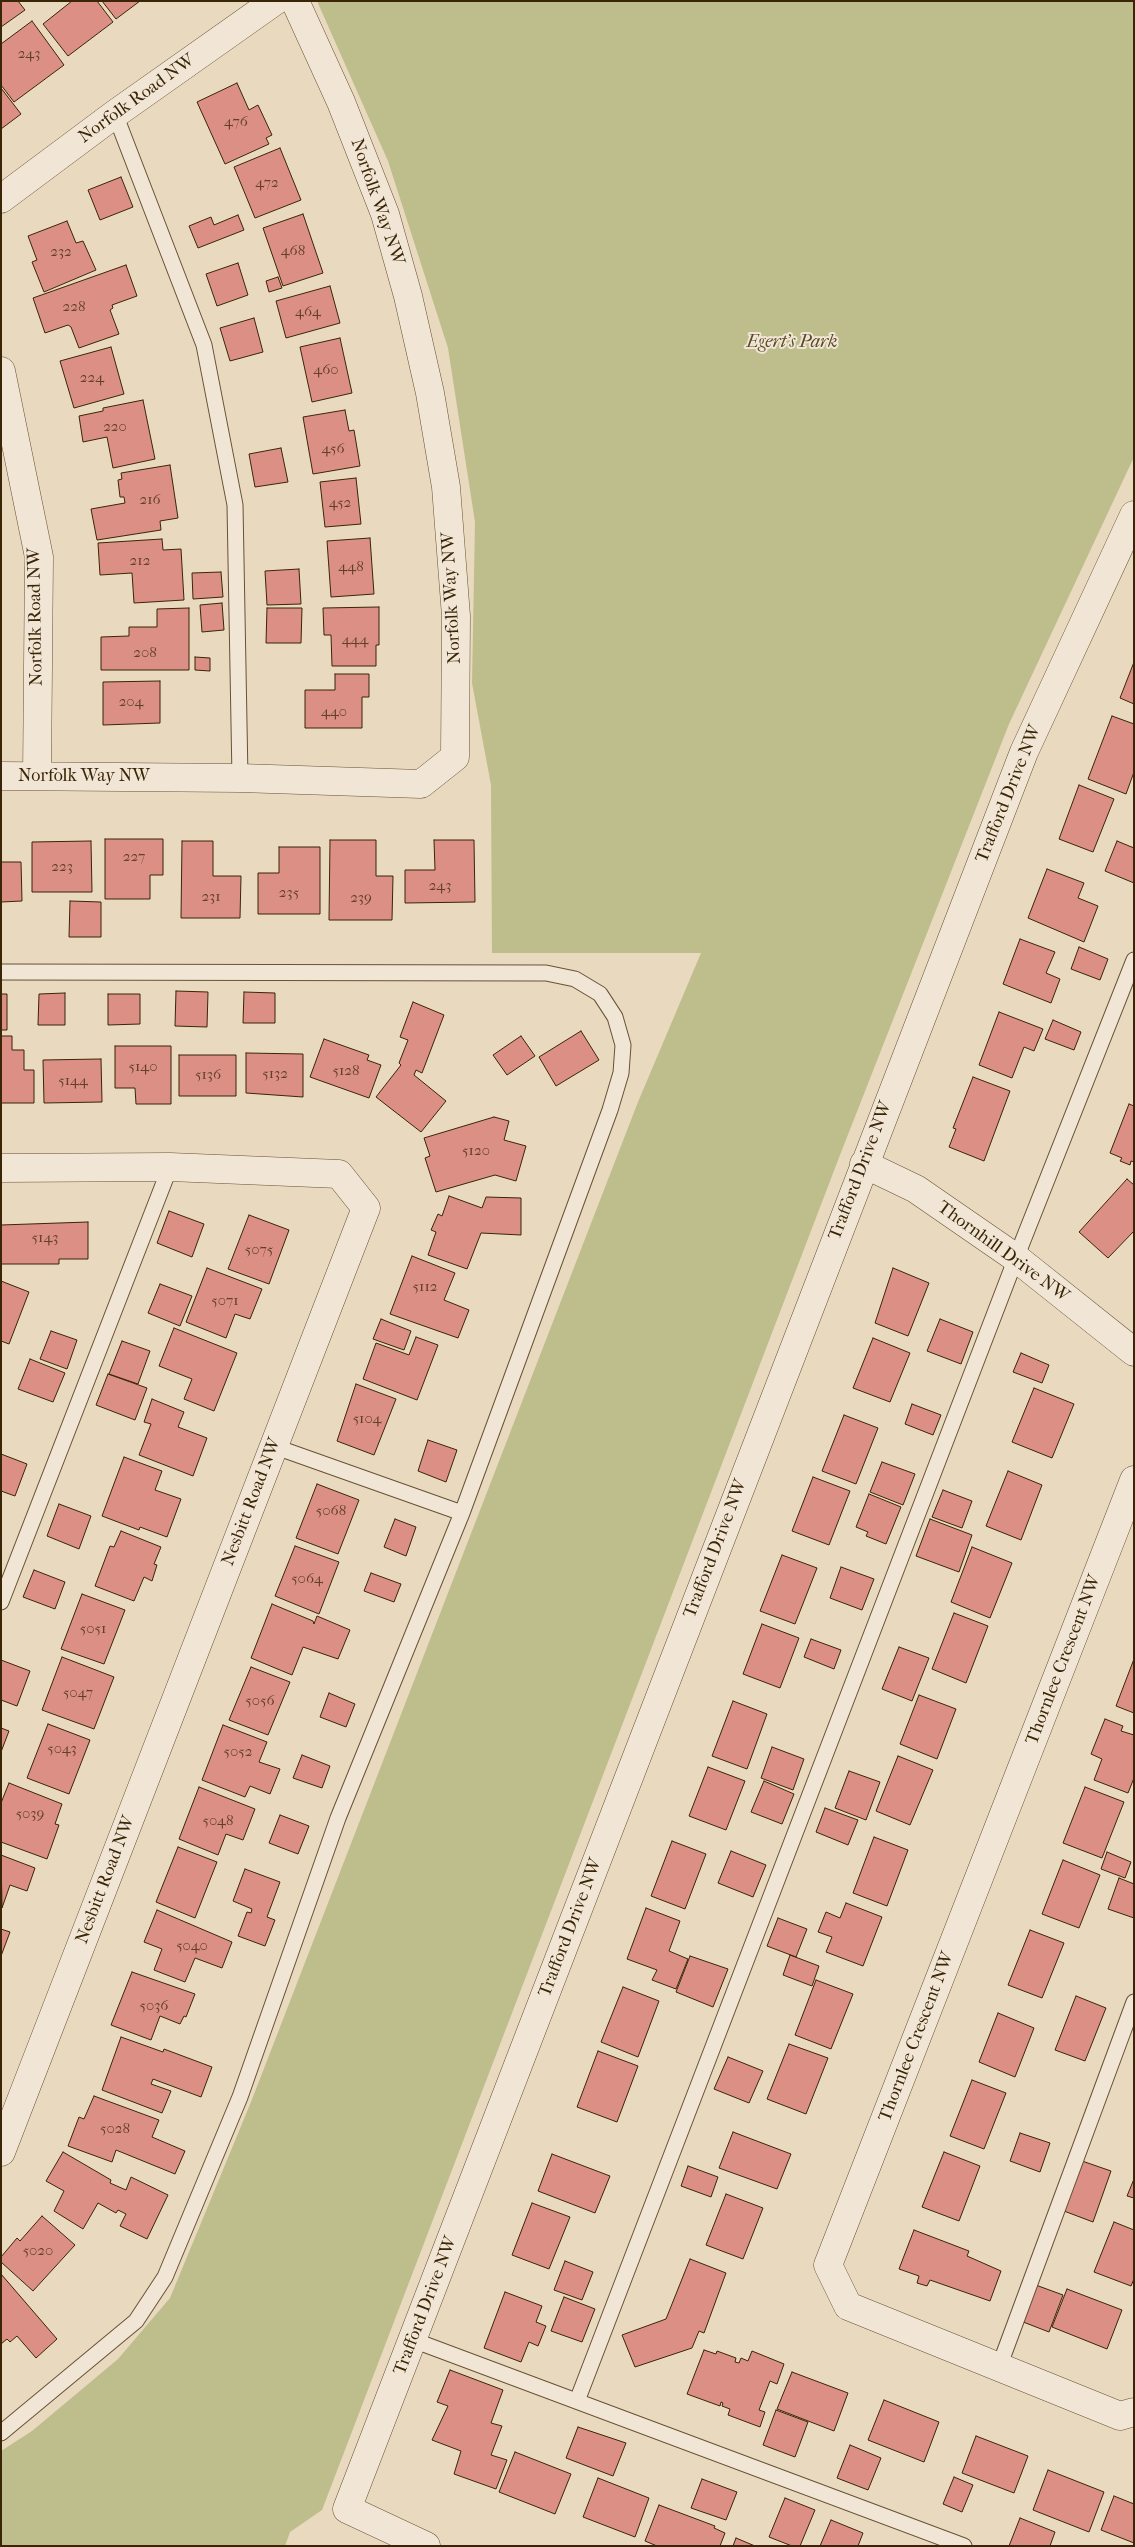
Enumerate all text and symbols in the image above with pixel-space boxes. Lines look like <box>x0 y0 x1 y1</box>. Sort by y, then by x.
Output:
house number: 243 <box>18 45 40 63</box>
street label: Norfolk Road NW <box>75 50 199 148</box>
house number: 476 <box>224 113 248 131</box>
street label: Norfolk Way NW <box>345 136 409 268</box>
house number: 472 <box>255 174 279 192</box>
house number: 468 <box>281 242 305 260</box>
house number: 232 <box>50 243 72 261</box>
house number: 228 <box>63 298 85 316</box>
house number: 464 <box>295 303 321 321</box>
park label: Egert's Park <box>746 332 838 354</box>
house number: 460 <box>313 361 339 379</box>
house number: 224 <box>80 369 104 387</box>
house number: 220 <box>103 418 127 436</box>
house number: 456 <box>321 440 345 458</box>
house number: 216 <box>139 491 161 509</box>
house number: 452 <box>329 494 351 512</box>
street label: Norfolk Way NW <box>438 532 466 664</box>
street label: Norfolk Road NW <box>24 548 48 686</box>
house number: 212 <box>130 552 150 570</box>
house number: 448 <box>338 558 364 576</box>
house number: 444 <box>342 631 368 649</box>
house number: 208 <box>133 644 157 662</box>
house number: 204 <box>119 693 143 711</box>
house number: 440 <box>321 703 347 721</box>
street label: Trafford Drive NW <box>972 722 1046 866</box>
street label: Norfolk Way NW <box>18 766 150 788</box>
house number: 227 <box>123 848 145 866</box>
house number: 223 <box>51 858 73 876</box>
house number: 243 <box>429 877 451 895</box>
house number: 235 <box>279 884 299 902</box>
house number: 231 <box>201 888 221 906</box>
house number: 239 <box>350 889 372 907</box>
house number: 5140 <box>129 1058 157 1076</box>
house number: 5128 <box>332 1062 360 1080</box>
house number: 5132 <box>262 1065 288 1083</box>
house number: 5136 <box>195 1066 221 1084</box>
house number: 5144 <box>58 1072 88 1090</box>
street label: Trafford Drive NW <box>825 1099 897 1243</box>
house number: 5120 <box>462 1142 490 1160</box>
street label: Thornhill Drive NW <box>933 1197 1073 1307</box>
house number: 5143 <box>32 1229 58 1247</box>
house number: 5075 <box>245 1241 273 1259</box>
house number: 5112 <box>413 1278 437 1296</box>
house number: 5071 <box>211 1292 239 1310</box>
house number: 5104 <box>353 1410 381 1428</box>
street label: Nesbitt Road NW <box>218 1435 286 1569</box>
street label: Trafford Drive NW <box>680 1477 752 1621</box>
house number: 5068 <box>316 1502 346 1520</box>
house number: 5064 <box>291 1570 323 1588</box>
street label: Thornlee Crescent NW <box>1022 1572 1106 1748</box>
house number: 5051 <box>80 1620 106 1638</box>
house number: 5047 <box>63 1684 93 1702</box>
house number: 5056 <box>245 1692 275 1710</box>
house number: 5043 <box>47 1740 77 1758</box>
house number: 5052 <box>224 1743 252 1761</box>
house number: 5039 <box>16 1805 44 1823</box>
house number: 5048 <box>203 1812 233 1830</box>
street label: Nesbitt Road NW <box>72 1813 140 1947</box>
street label: Trafford Drive NW <box>535 1856 607 2000</box>
house number: 5040 <box>176 1937 208 1955</box>
street label: Thornlee Crescent NW <box>875 1949 959 2125</box>
house number: 5036 <box>140 1997 168 2015</box>
house number: 5028 <box>100 2120 130 2138</box>
street label: Trafford Drive NW <box>390 2234 462 2378</box>
house number: 5020 <box>23 2242 53 2260</box>

